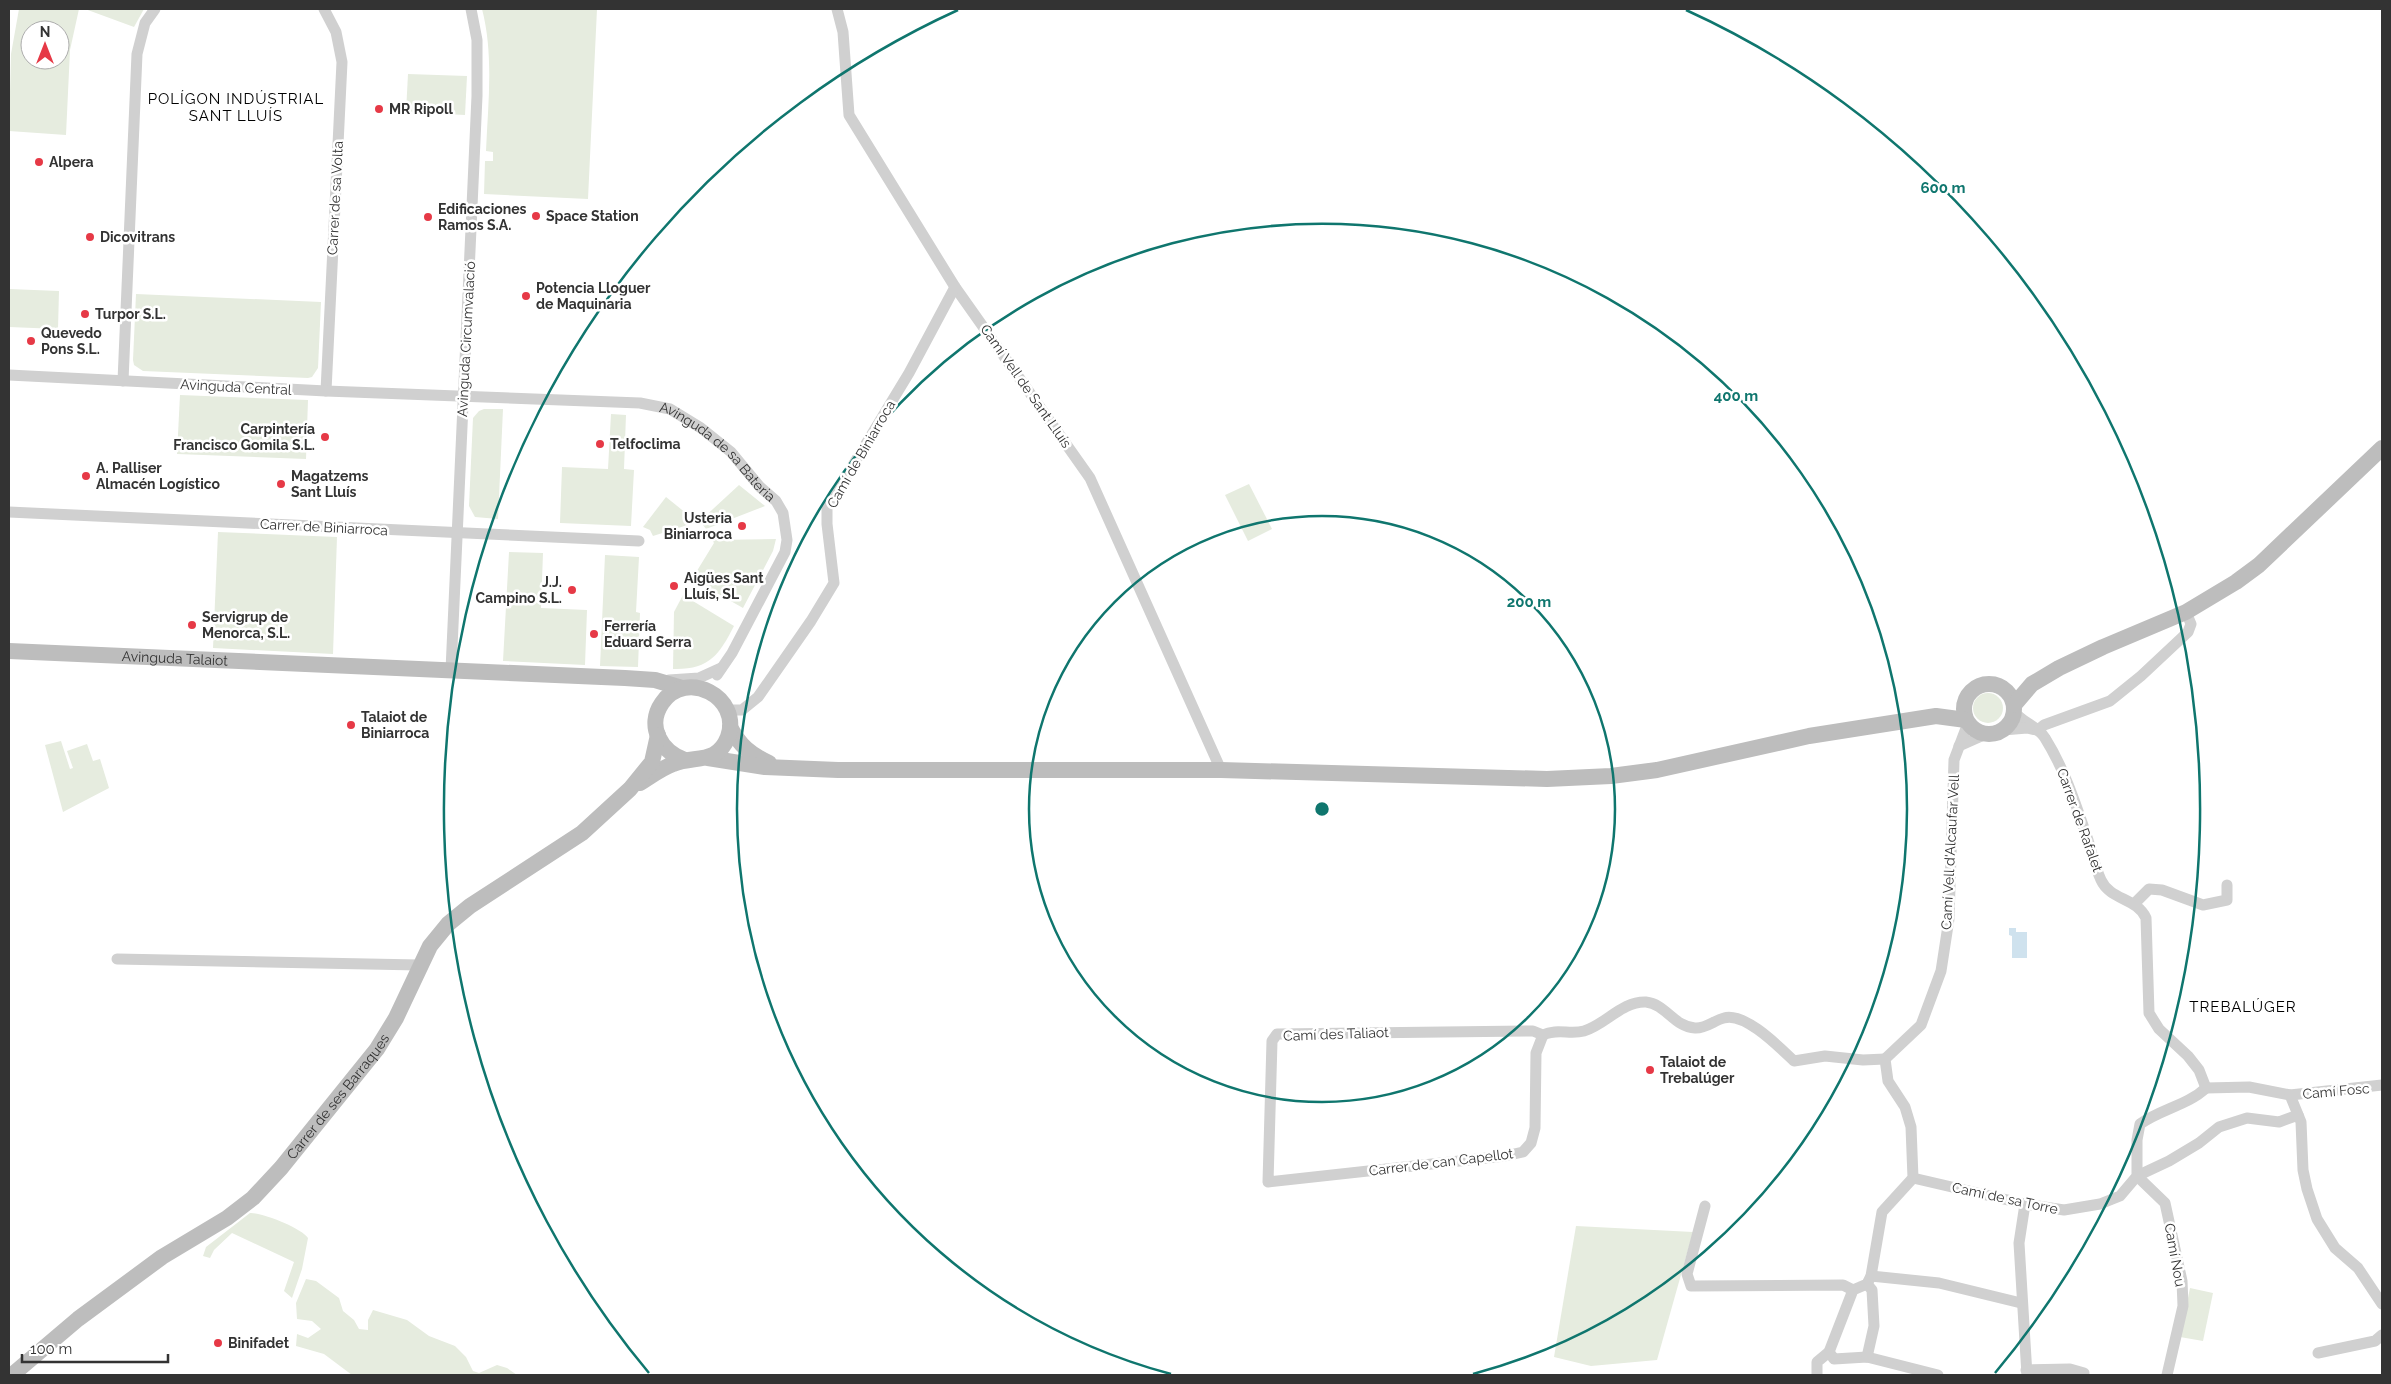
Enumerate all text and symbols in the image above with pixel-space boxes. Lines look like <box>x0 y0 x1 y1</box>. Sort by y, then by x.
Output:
north arrow <box>20 20 70 70</box>
text: N <box>40 24 50 40</box>
district label: POLÍGON INDÚSTRIAL SANT LLUÍS <box>148 90 324 125</box>
place label: MR Ripoll <box>389 101 453 117</box>
marker: MR Ripoll <box>373 103 385 115</box>
street label: Carrer de sa Volta <box>324 141 346 255</box>
place label: Alpera <box>49 154 94 170</box>
marker: Alpera <box>33 156 45 168</box>
text: 600 m <box>1920 179 1966 197</box>
place label: Edificaciones Ramos S.A. <box>438 201 527 233</box>
place label: Space Station <box>546 208 639 224</box>
marker: Space Station <box>530 210 542 222</box>
marker: Edificaciones Ramos S.A. <box>422 211 434 223</box>
place label: Dicovitrans <box>100 229 175 245</box>
marker: Dicovitrans <box>84 231 96 243</box>
street label: Avinguda Circumvalació <box>454 261 478 417</box>
place label: Potencia Lloguer de Maquinaria <box>536 280 651 312</box>
marker: Potencia Lloguer de Maquinaria <box>520 290 532 302</box>
place label: Turpor S.L. <box>95 306 166 322</box>
marker: Turpor S.L. <box>79 308 91 320</box>
street label: Camí Vell de Sant Lluís <box>977 321 1075 451</box>
place label: Quevedo Pons S.L. <box>41 325 102 357</box>
marker: Quevedo Pons S.L. <box>25 335 37 347</box>
street label: Avinguda Central <box>180 376 292 398</box>
text: 400 m <box>1714 387 1758 405</box>
street label: Camí de Biniarroca <box>824 397 898 511</box>
street label: Avinguda de sa Bateria <box>658 399 779 505</box>
place label: Carpintería Francisco Gomila S.L. <box>173 421 315 453</box>
marker: Carpintería Francisco Gomila S.L. <box>319 431 331 443</box>
place label: Telfoclima <box>610 436 681 452</box>
marker: Telfoclima <box>594 438 606 450</box>
place label: A. Palliser Almacén Logístico <box>96 460 221 492</box>
place label: Magatzems Sant Lluís <box>291 468 368 500</box>
marker: A. Palliser Almacén Logístico <box>80 470 92 482</box>
marker: Magatzems Sant Lluís <box>275 478 287 490</box>
place label: Usteria Biniarroca <box>664 510 732 542</box>
street label: Carrer de Biniarroca <box>260 516 388 538</box>
marker: Usteria Biniarroca <box>736 520 748 532</box>
place label: Aigües Sant Lluís, SL <box>684 570 764 602</box>
place label: J.J. Campino S.L. <box>476 574 562 606</box>
marker: Aigües Sant Lluís, SL <box>668 580 680 592</box>
marker: J.J. Campino S.L. <box>566 584 578 596</box>
text: 200 m <box>1507 593 1551 611</box>
place label: Servigrup de Menorca, S.L. <box>202 609 290 641</box>
place label: Ferrería Eduard Serra <box>604 618 692 650</box>
marker: Servigrup de Menorca, S.L. <box>186 619 198 631</box>
marker: Ferrería Eduard Serra <box>588 628 600 640</box>
street label: Avinguda Talaiot <box>121 648 229 669</box>
place label: Talaiot de Biniarroca <box>361 709 429 741</box>
marker: Talaiot de Biniarroca <box>345 719 357 731</box>
street label: Carrer de Rafalet <box>2054 766 2106 874</box>
street label: Camí Vell d'Alcaufar Vell <box>1938 774 1962 930</box>
centre of rings <box>1313 800 1331 818</box>
district label: TREBALÚGER <box>2189 998 2297 1016</box>
street label: Camí des Taliaot <box>1283 1024 1389 1044</box>
street label: Carrer de ses Barraques <box>283 1031 392 1162</box>
place label: Talaiot de Trebalúger <box>1660 1054 1735 1086</box>
marker: Talaiot de Trebalúger <box>1644 1064 1656 1076</box>
street label: Camí Fosc <box>2302 1080 2371 1102</box>
street label: Carrer de can Capellot <box>1368 1145 1514 1179</box>
street label: Camí de sa Torre <box>1951 1179 2059 1217</box>
street label: Camí Nou <box>2162 1222 2188 1288</box>
scale bar <box>22 1332 169 1364</box>
place label: Binifadet <box>228 1335 290 1351</box>
marker: Binifadet <box>212 1337 224 1349</box>
text: 100 m <box>30 1340 72 1358</box>

